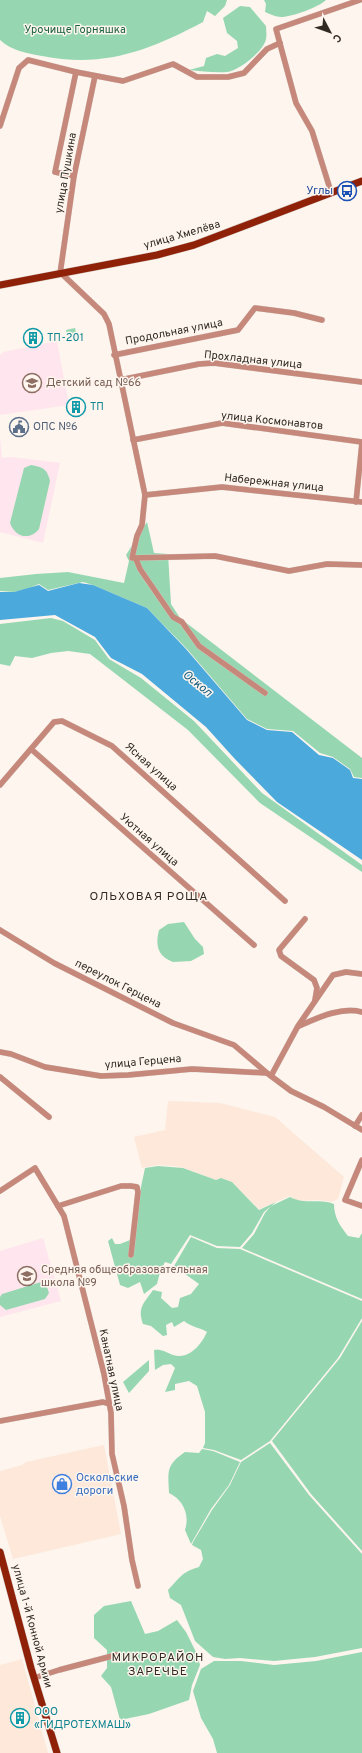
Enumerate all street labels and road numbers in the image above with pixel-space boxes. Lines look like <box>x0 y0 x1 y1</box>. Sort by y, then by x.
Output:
street label: улица Пушкина <box>52 131 80 215</box>
street label: улица Хмелёва <box>142 217 222 253</box>
street label: Продольная улица <box>124 316 224 348</box>
street label: Прохладная улица <box>203 348 303 372</box>
street label: улица Космонавтов <box>220 409 324 433</box>
street label: Набережная улица <box>224 471 325 495</box>
street label: Ясная улица <box>122 740 180 794</box>
street label: Уютная улица <box>117 810 182 870</box>
street label: переулок Герцена <box>73 956 164 1012</box>
street label: улица Герцена <box>104 1052 182 1072</box>
street label: Канатная улица <box>95 1328 127 1412</box>
street label: улица 1-й Конной Армии <box>9 1563 55 1689</box>

